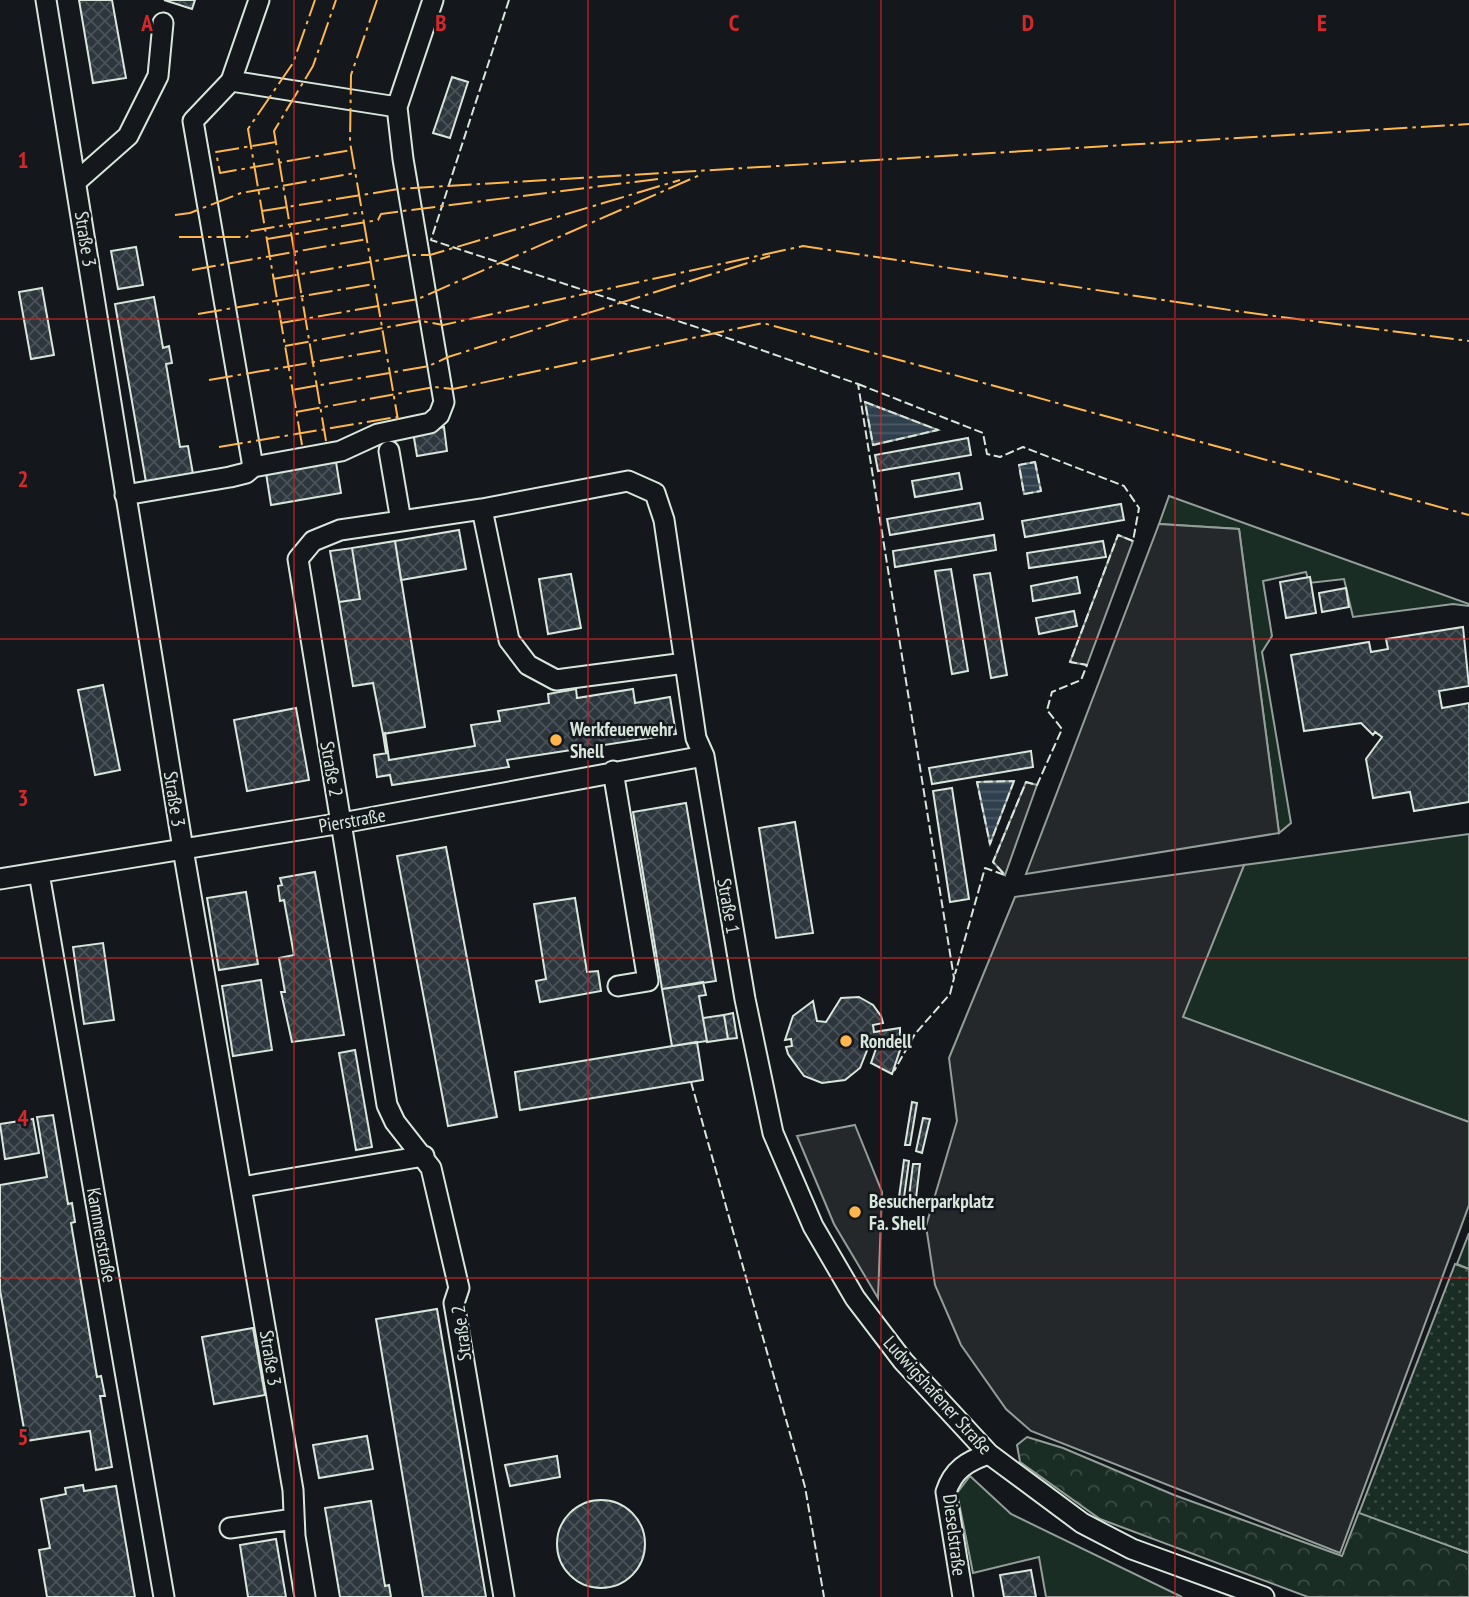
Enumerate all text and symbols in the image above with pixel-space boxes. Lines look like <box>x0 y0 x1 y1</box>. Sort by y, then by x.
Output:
text: A <box>140 8 153 37</box>
text: B <box>435 8 447 37</box>
text: C <box>729 8 740 37</box>
text: D <box>1022 8 1034 37</box>
text: E <box>1317 8 1327 37</box>
text: 1 <box>18 145 29 174</box>
street label: Straße 3 <box>70 210 102 268</box>
text: 2 <box>18 464 29 493</box>
place label: Werkfeuerwehr Shell <box>569 717 674 763</box>
marker: Werkfeuerwehr Shell <box>548 732 564 748</box>
street label: Straße 2 <box>315 739 349 799</box>
street label: Straße 3 <box>159 770 191 828</box>
text: 3 <box>18 783 29 812</box>
street label: Pierstraße <box>317 802 387 838</box>
street label: Straße 1 <box>712 876 746 936</box>
place label: Rondell <box>860 1029 912 1053</box>
marker: Rondell <box>838 1033 854 1049</box>
text: 4 <box>18 1103 29 1132</box>
street label: Kammerstraße <box>82 1186 122 1284</box>
place label: Besucherparkplatz Fa. Shell <box>869 1189 994 1235</box>
marker: Besucherparkplatz Fa. Shell <box>847 1204 863 1220</box>
street label: Straße 2 <box>446 1304 476 1362</box>
street label: Straße 3 <box>255 1329 287 1387</box>
street label: Ludwigshafener Straße <box>878 1331 998 1459</box>
text: 5 <box>18 1422 29 1451</box>
street label: Dieselstraße <box>938 1493 972 1577</box>

